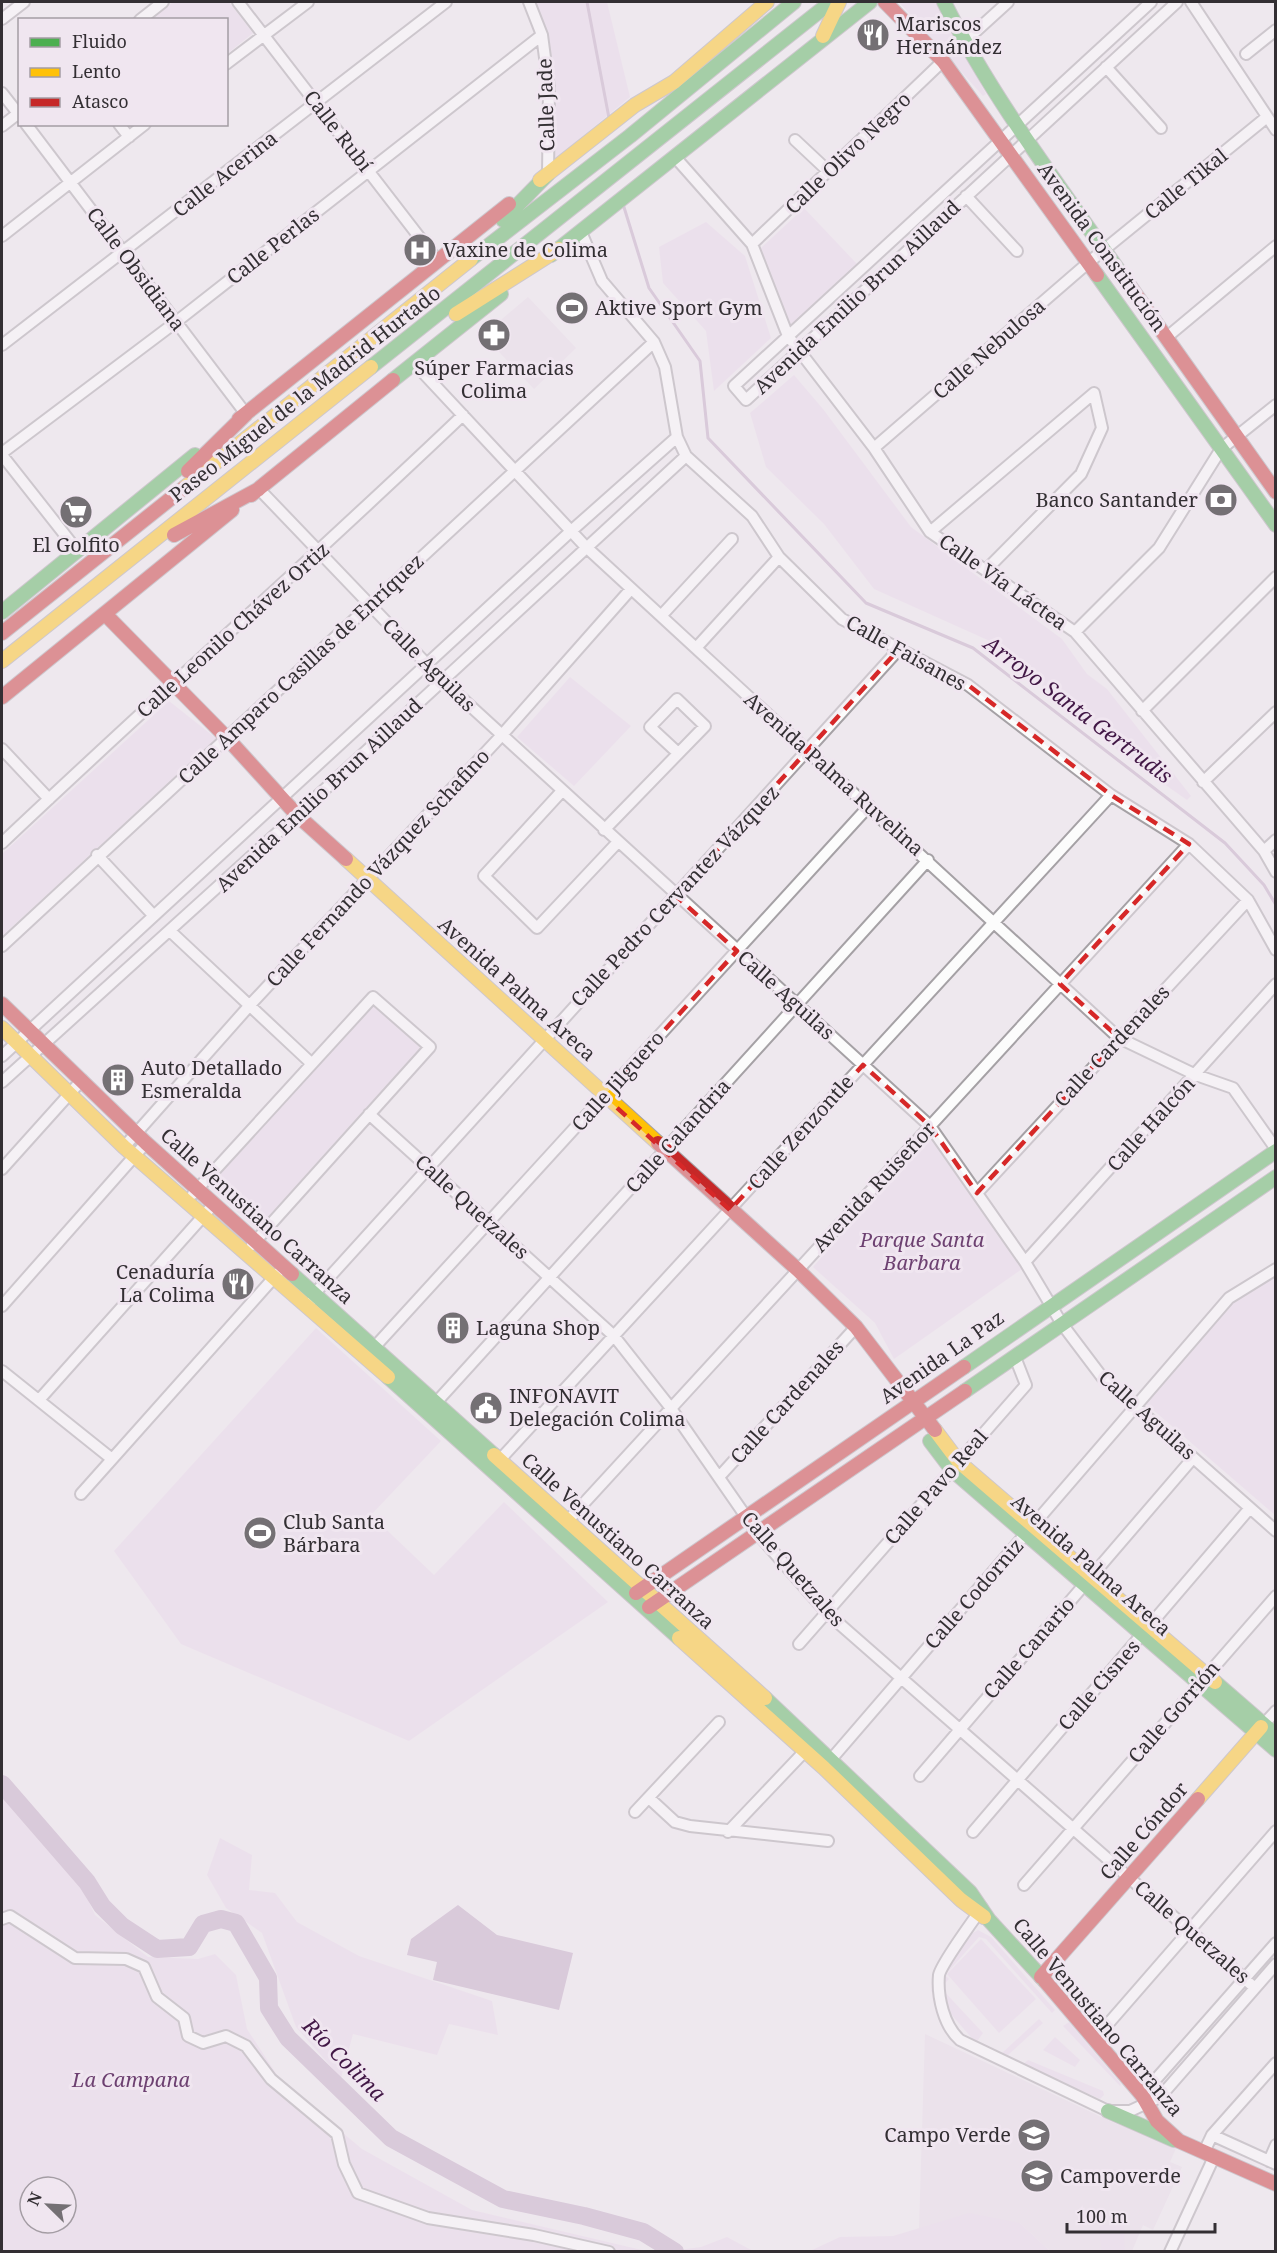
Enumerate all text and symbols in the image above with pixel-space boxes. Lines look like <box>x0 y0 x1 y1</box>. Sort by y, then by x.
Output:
place label: Mariscos Hernández <box>896 10 1002 60</box>
restaurant icon: Mariscos Hernández <box>855 17 891 53</box>
legend <box>18 18 228 126</box>
text: Fluido <box>72 29 127 53</box>
street label: Calle Jade <box>530 58 561 152</box>
text: Lento <box>72 59 121 83</box>
street label: Calle Rubí <box>298 84 379 177</box>
street label: Calle Olivo Negro <box>779 86 916 220</box>
text: Atasco <box>72 89 129 113</box>
street label: Calle Acerina <box>167 124 283 223</box>
street label: Calle Tikal <box>1138 142 1233 225</box>
street label: Avenida Constitución <box>1032 157 1173 337</box>
street label: Avenida Emilio Brun Aillaud <box>748 194 966 400</box>
street label: Calle Obsidiana <box>81 201 192 336</box>
street label: Calle Perlas <box>221 201 325 290</box>
hospital icon: Vaxine de Colima <box>402 232 438 268</box>
place label: Vaxine de Colima <box>443 236 608 263</box>
street label: Paseo Miguel de la Madrid Hurtado <box>164 279 446 508</box>
sports icon: Aktive Sport Gym <box>554 290 590 326</box>
street label: Calle Nebulosa <box>927 292 1051 405</box>
place label: Aktive Sport Gym <box>595 294 763 321</box>
pharmacy icon: Súper Farmacias Colima <box>476 317 512 353</box>
place label: Súper Farmacias Colima <box>414 354 574 404</box>
bank icon: Banco Santander <box>1203 482 1239 518</box>
place label: Banco Santander <box>1036 486 1199 513</box>
supermarket icon: El Golfito <box>58 494 94 530</box>
street label: Calle Vía Láctea <box>934 527 1073 636</box>
place label: El Golfito <box>32 531 120 558</box>
street label: Calle Leonilo Chávez Ortiz <box>131 536 335 724</box>
street label: Calle Amparo Casillas de Enríquez <box>172 547 429 790</box>
street label: Calle Faisanes <box>841 608 971 697</box>
street label: Calle Aguilas <box>377 612 482 717</box>
water label: Arroyo Santa Gertrudis <box>977 628 1179 790</box>
street label: Avenida Palma Ruvelina <box>739 686 930 862</box>
street label: Avenida Emilio Brun Aillaud <box>210 692 428 898</box>
street label: Calle Fernando Vázquez Schafino <box>260 743 495 993</box>
street label: Calle Pedro Cervantez Vázquez <box>564 779 785 1012</box>
street label: Avenida Palma Areca <box>433 911 602 1067</box>
street label: Calle Aguilas <box>732 944 841 1045</box>
street label: Calle Cardenales <box>1048 979 1175 1113</box>
street label: Calle Jilguero <box>565 1025 670 1137</box>
place label: Auto Detallado Esmeralda <box>141 1054 282 1104</box>
building icon: Auto Detallado Esmeralda <box>100 1062 136 1098</box>
street label: Calle Zenzontle <box>742 1068 859 1195</box>
street label: Calle Halcón <box>1101 1070 1201 1177</box>
street label: Calle Calandria <box>619 1073 736 1199</box>
street label: Avenida Ruiseñor <box>806 1115 942 1258</box>
street label: Calle Venustiano Carranza <box>155 1121 360 1310</box>
street label: Calle Quetzales <box>410 1148 535 1265</box>
park label: Parque Santa Barbara <box>859 1226 985 1276</box>
place label: Cenaduría La Colima <box>116 1258 215 1308</box>
restaurant icon: Cenaduría La Colima <box>220 1266 256 1302</box>
street label: Avenida La Paz <box>874 1304 1009 1409</box>
building icon: Laguna Shop <box>435 1310 471 1346</box>
place label: Laguna Shop <box>476 1314 600 1341</box>
street label: Calle Cardenales <box>724 1334 849 1469</box>
street label: Calle Aguilas <box>1093 1364 1202 1465</box>
place label: INFONAVIT Delegación Colima <box>509 1382 686 1432</box>
public building icon: INFONAVIT Delegación Colima <box>468 1390 504 1426</box>
street label: Calle Pavo Real <box>878 1423 993 1550</box>
street label: Calle Venustiano Carranza <box>516 1446 721 1635</box>
street label: Avenida Palma Areca <box>1006 1488 1177 1642</box>
street label: Calle Quetzales <box>736 1505 851 1632</box>
place label: Club Santa Bárbara <box>283 1508 385 1558</box>
sports icon: Club Santa Bárbara <box>242 1515 278 1551</box>
street label: Calle Codorniz <box>918 1533 1029 1655</box>
street label: Calle Canario <box>977 1591 1080 1704</box>
street label: Calle Cisnes <box>1052 1633 1146 1736</box>
street label: Calle Gorrión <box>1122 1655 1226 1769</box>
street label: Calle Cóndor <box>1093 1775 1194 1885</box>
street label: Calle Quetzales <box>1129 1874 1256 1989</box>
street label: Calle Venustiano Carranza <box>1007 1912 1190 2122</box>
water label: Río Colima <box>296 2011 393 2108</box>
park label: La Campana <box>71 2066 190 2093</box>
school or university icon: Campo Verde <box>1016 2117 1052 2153</box>
place label: Campo Verde <box>884 2121 1011 2148</box>
school or university icon: Campoverde <box>1019 2158 1055 2194</box>
place label: Campoverde <box>1060 2162 1181 2189</box>
north arrow <box>18 2175 78 2235</box>
text: N <box>22 2188 47 2209</box>
scale bar <box>1067 2196 1216 2234</box>
text: 100 m <box>1076 2204 1128 2228</box>

